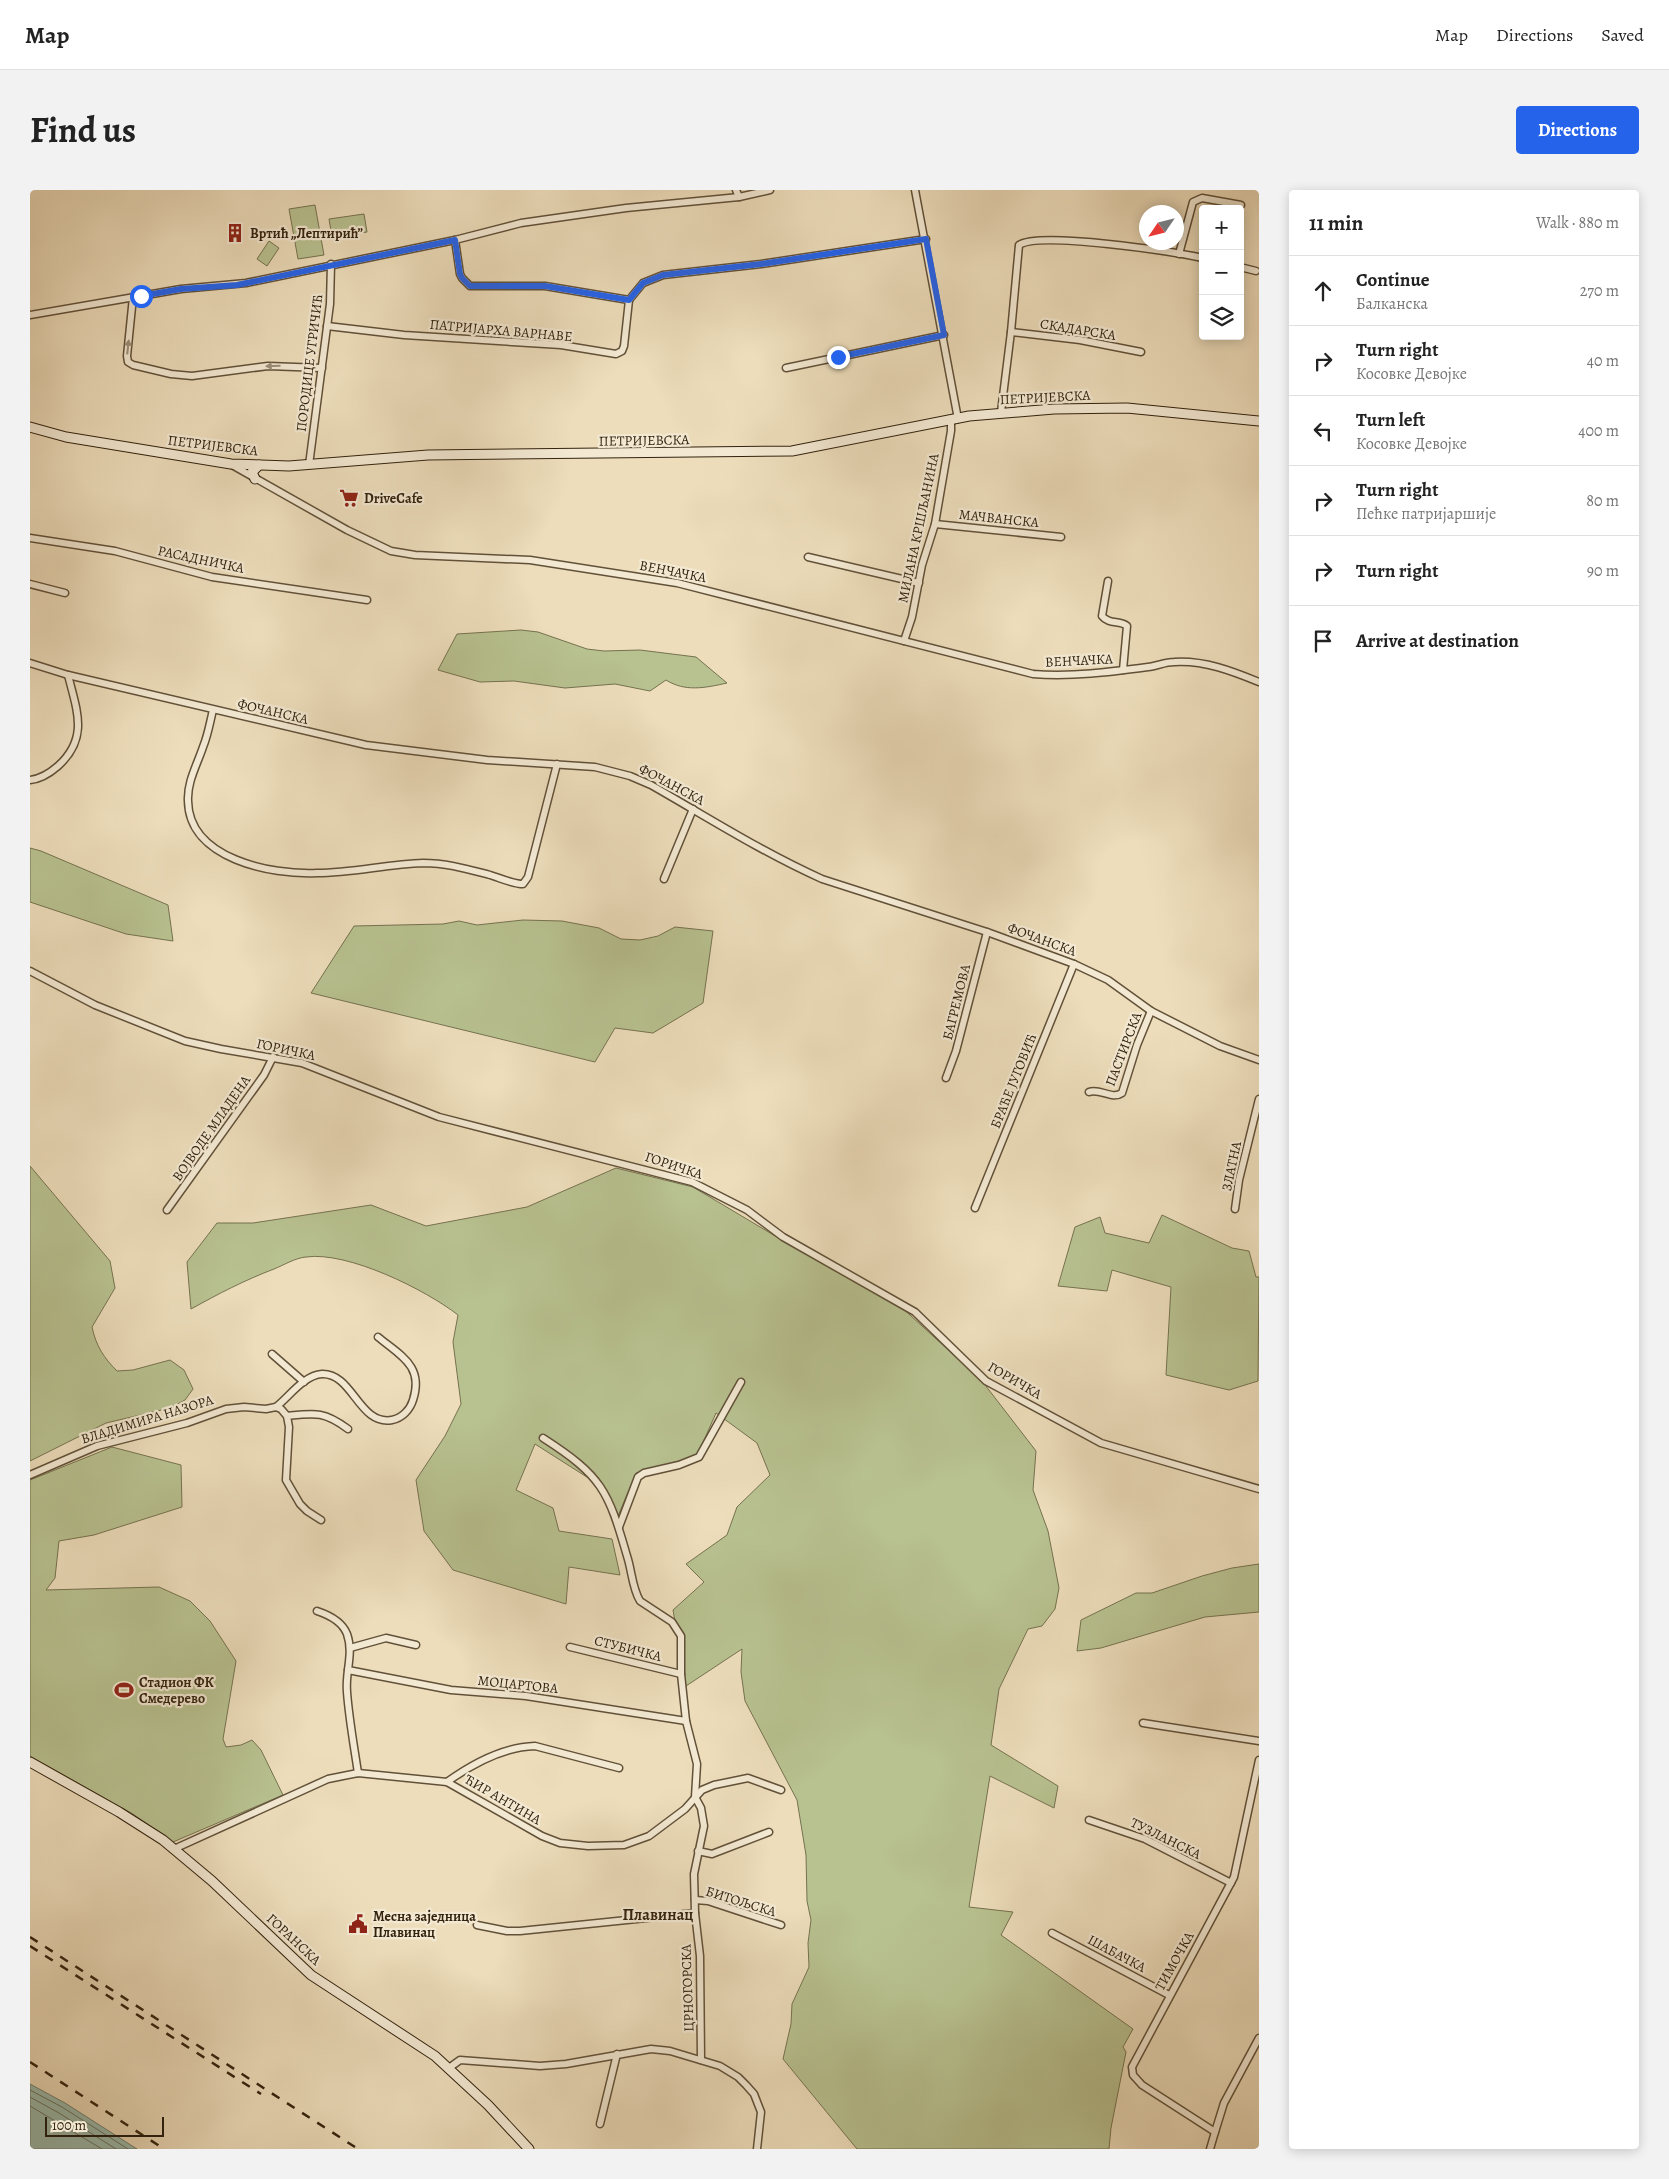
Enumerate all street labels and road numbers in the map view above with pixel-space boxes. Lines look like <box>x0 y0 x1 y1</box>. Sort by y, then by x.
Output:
street label: ПОРОДИЦЕ УГРИЧИЋ <box>292 293 327 433</box>
street label: СКАДАРСКА <box>1039 314 1118 345</box>
street label: ПАТРИЈАРХА ВАРНАВЕ <box>429 315 573 346</box>
street label: ПЕТРИЈЕВСКА <box>999 386 1092 409</box>
street label: ПЕТРИЈЕВСКА <box>598 430 690 451</box>
street label: ПЕТРИЈЕВСКА <box>167 431 260 461</box>
street label: МИЛАНА КРШЉАНИНА <box>893 451 944 605</box>
street label: МАЧВАНСКА <box>958 505 1041 532</box>
street label: РАСАДНИЧКА <box>156 541 247 578</box>
street label: ВЕНЧАЧКА <box>638 556 709 587</box>
street label: ВЕНЧАЧКА <box>1045 649 1114 672</box>
street label: ФОЧАНСКА <box>236 694 311 729</box>
street label: ФОЧАНСКА <box>635 759 709 810</box>
street label: ФОЧАНСКА <box>1005 918 1080 961</box>
street label: БАГРЕМОВА <box>938 962 975 1042</box>
street label: ПАСТИРСКА <box>1101 1009 1147 1089</box>
street label: БРАЋЕ ЈУГОВИЋ <box>986 1030 1041 1131</box>
street label: ГОРИЧКА <box>255 1034 318 1065</box>
street label: ВОЈВОДЕ МЛАДЕНА <box>168 1071 256 1185</box>
street label: ЗЛАТНА <box>1217 1139 1246 1193</box>
street label: ГОРИЧКА <box>643 1147 706 1184</box>
street label: ГОРИЧКА <box>984 1357 1046 1404</box>
street label: ВЛАДИМИРА НАЗОРА <box>79 1390 216 1449</box>
street label: СТУБИЧКА <box>592 1631 664 1666</box>
street label: МОЦАРТОВА <box>477 1671 560 1698</box>
street label: ЋИР АНТИНА <box>461 1770 545 1829</box>
street label: ТУЗЛАНСКА <box>1127 1813 1205 1864</box>
street label: БИТОЉСКА <box>703 1882 779 1921</box>
street label: ГОРАНСКА <box>262 1909 326 1970</box>
street label: ТИМОЧКА <box>1150 1928 1199 1994</box>
street label: ШАБАЧКА <box>1084 1930 1150 1977</box>
street label: ЦРНОГОРСКА <box>676 1943 699 2032</box>

